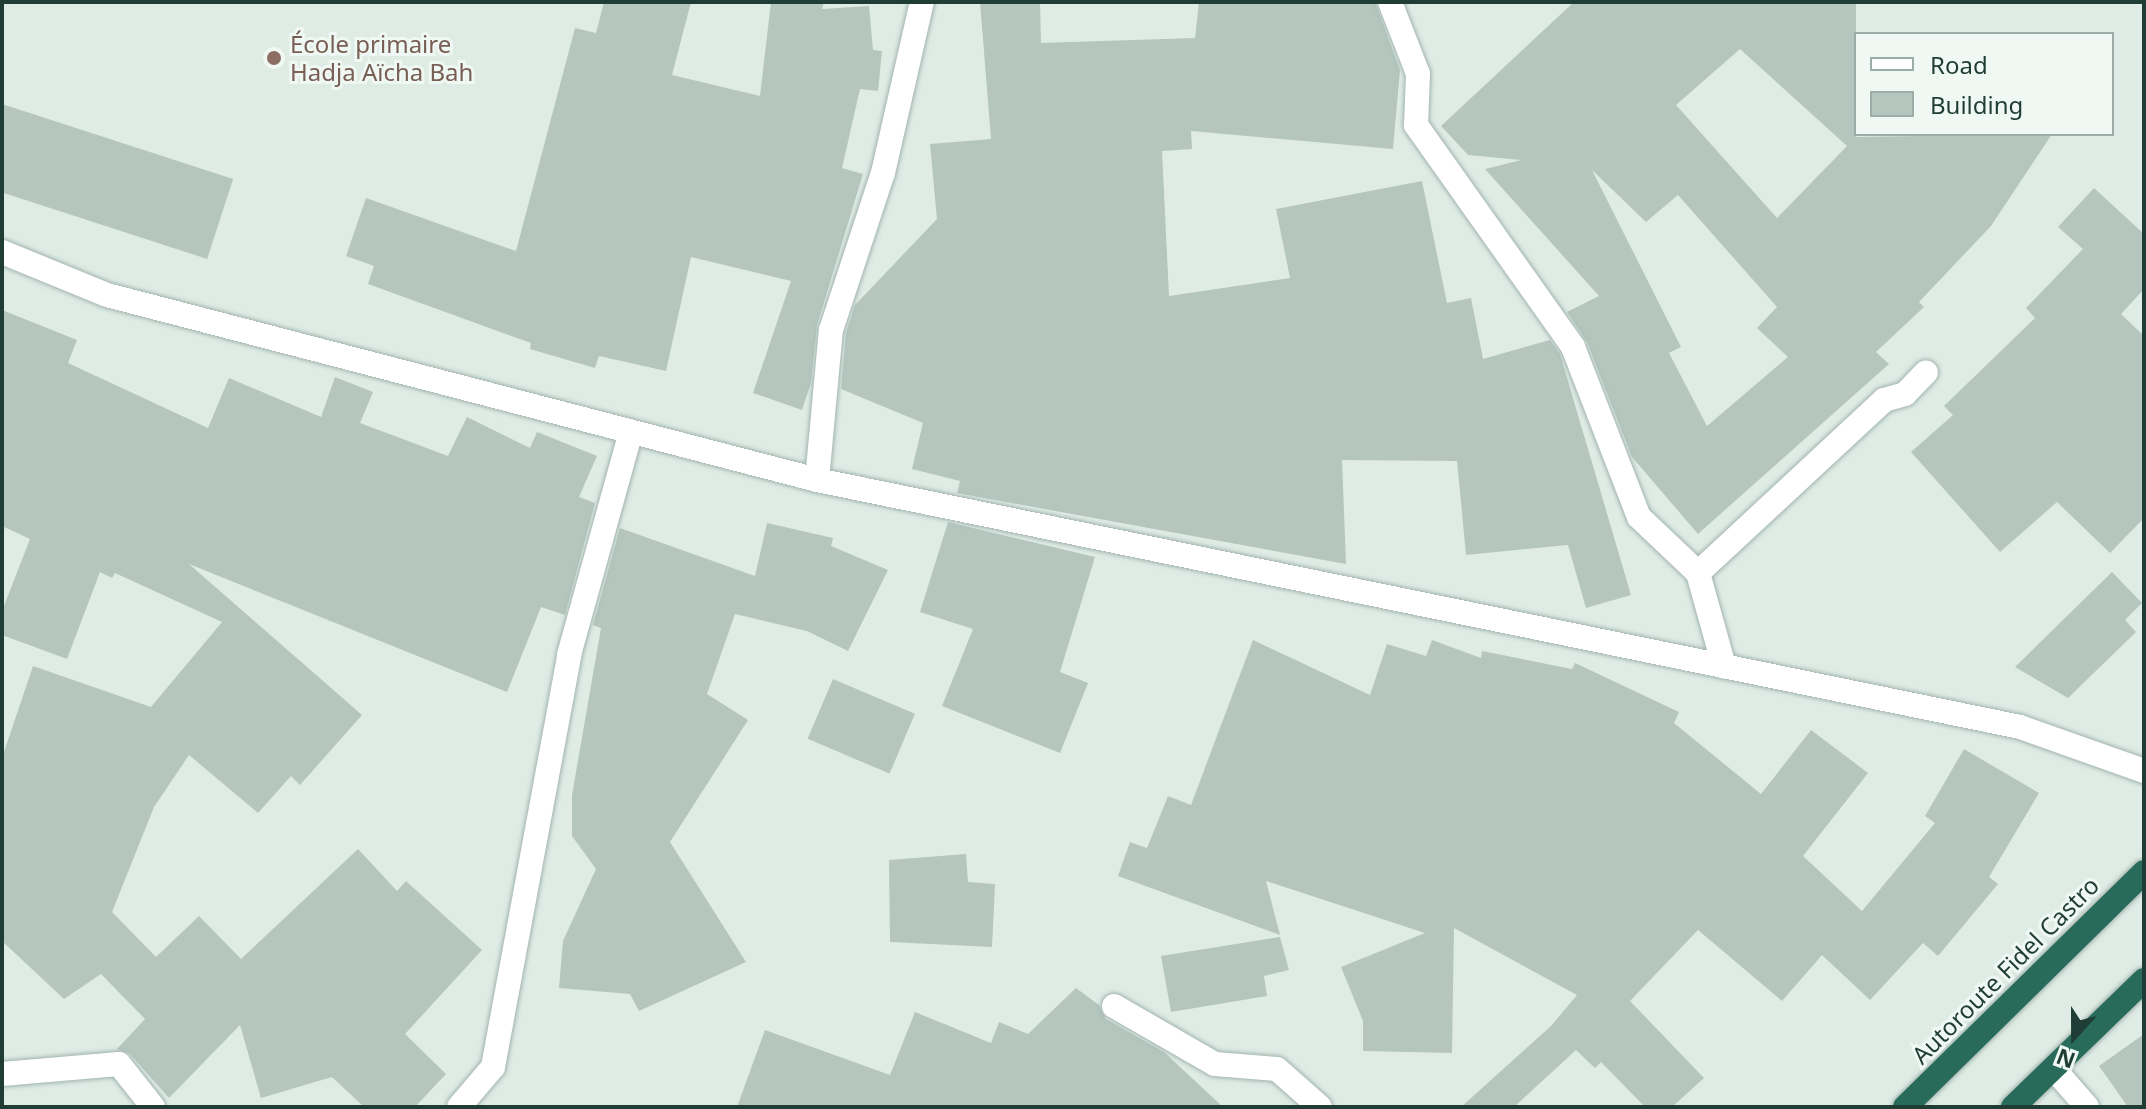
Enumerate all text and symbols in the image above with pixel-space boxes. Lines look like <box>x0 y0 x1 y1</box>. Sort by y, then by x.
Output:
place label: École primaire Hadja Aïcha Bah <box>290 30 473 86</box>
legend <box>1854 32 2114 136</box>
text: Road <box>1930 48 1988 81</box>
marker: École primaire Hadja Aïcha Bah <box>265 49 283 67</box>
text: Building <box>1930 88 2023 121</box>
street label: Autoroute Fidel Castro <box>1905 870 2105 1070</box>
north arrow <box>2034 997 2114 1077</box>
text: N <box>2052 1042 2079 1077</box>

